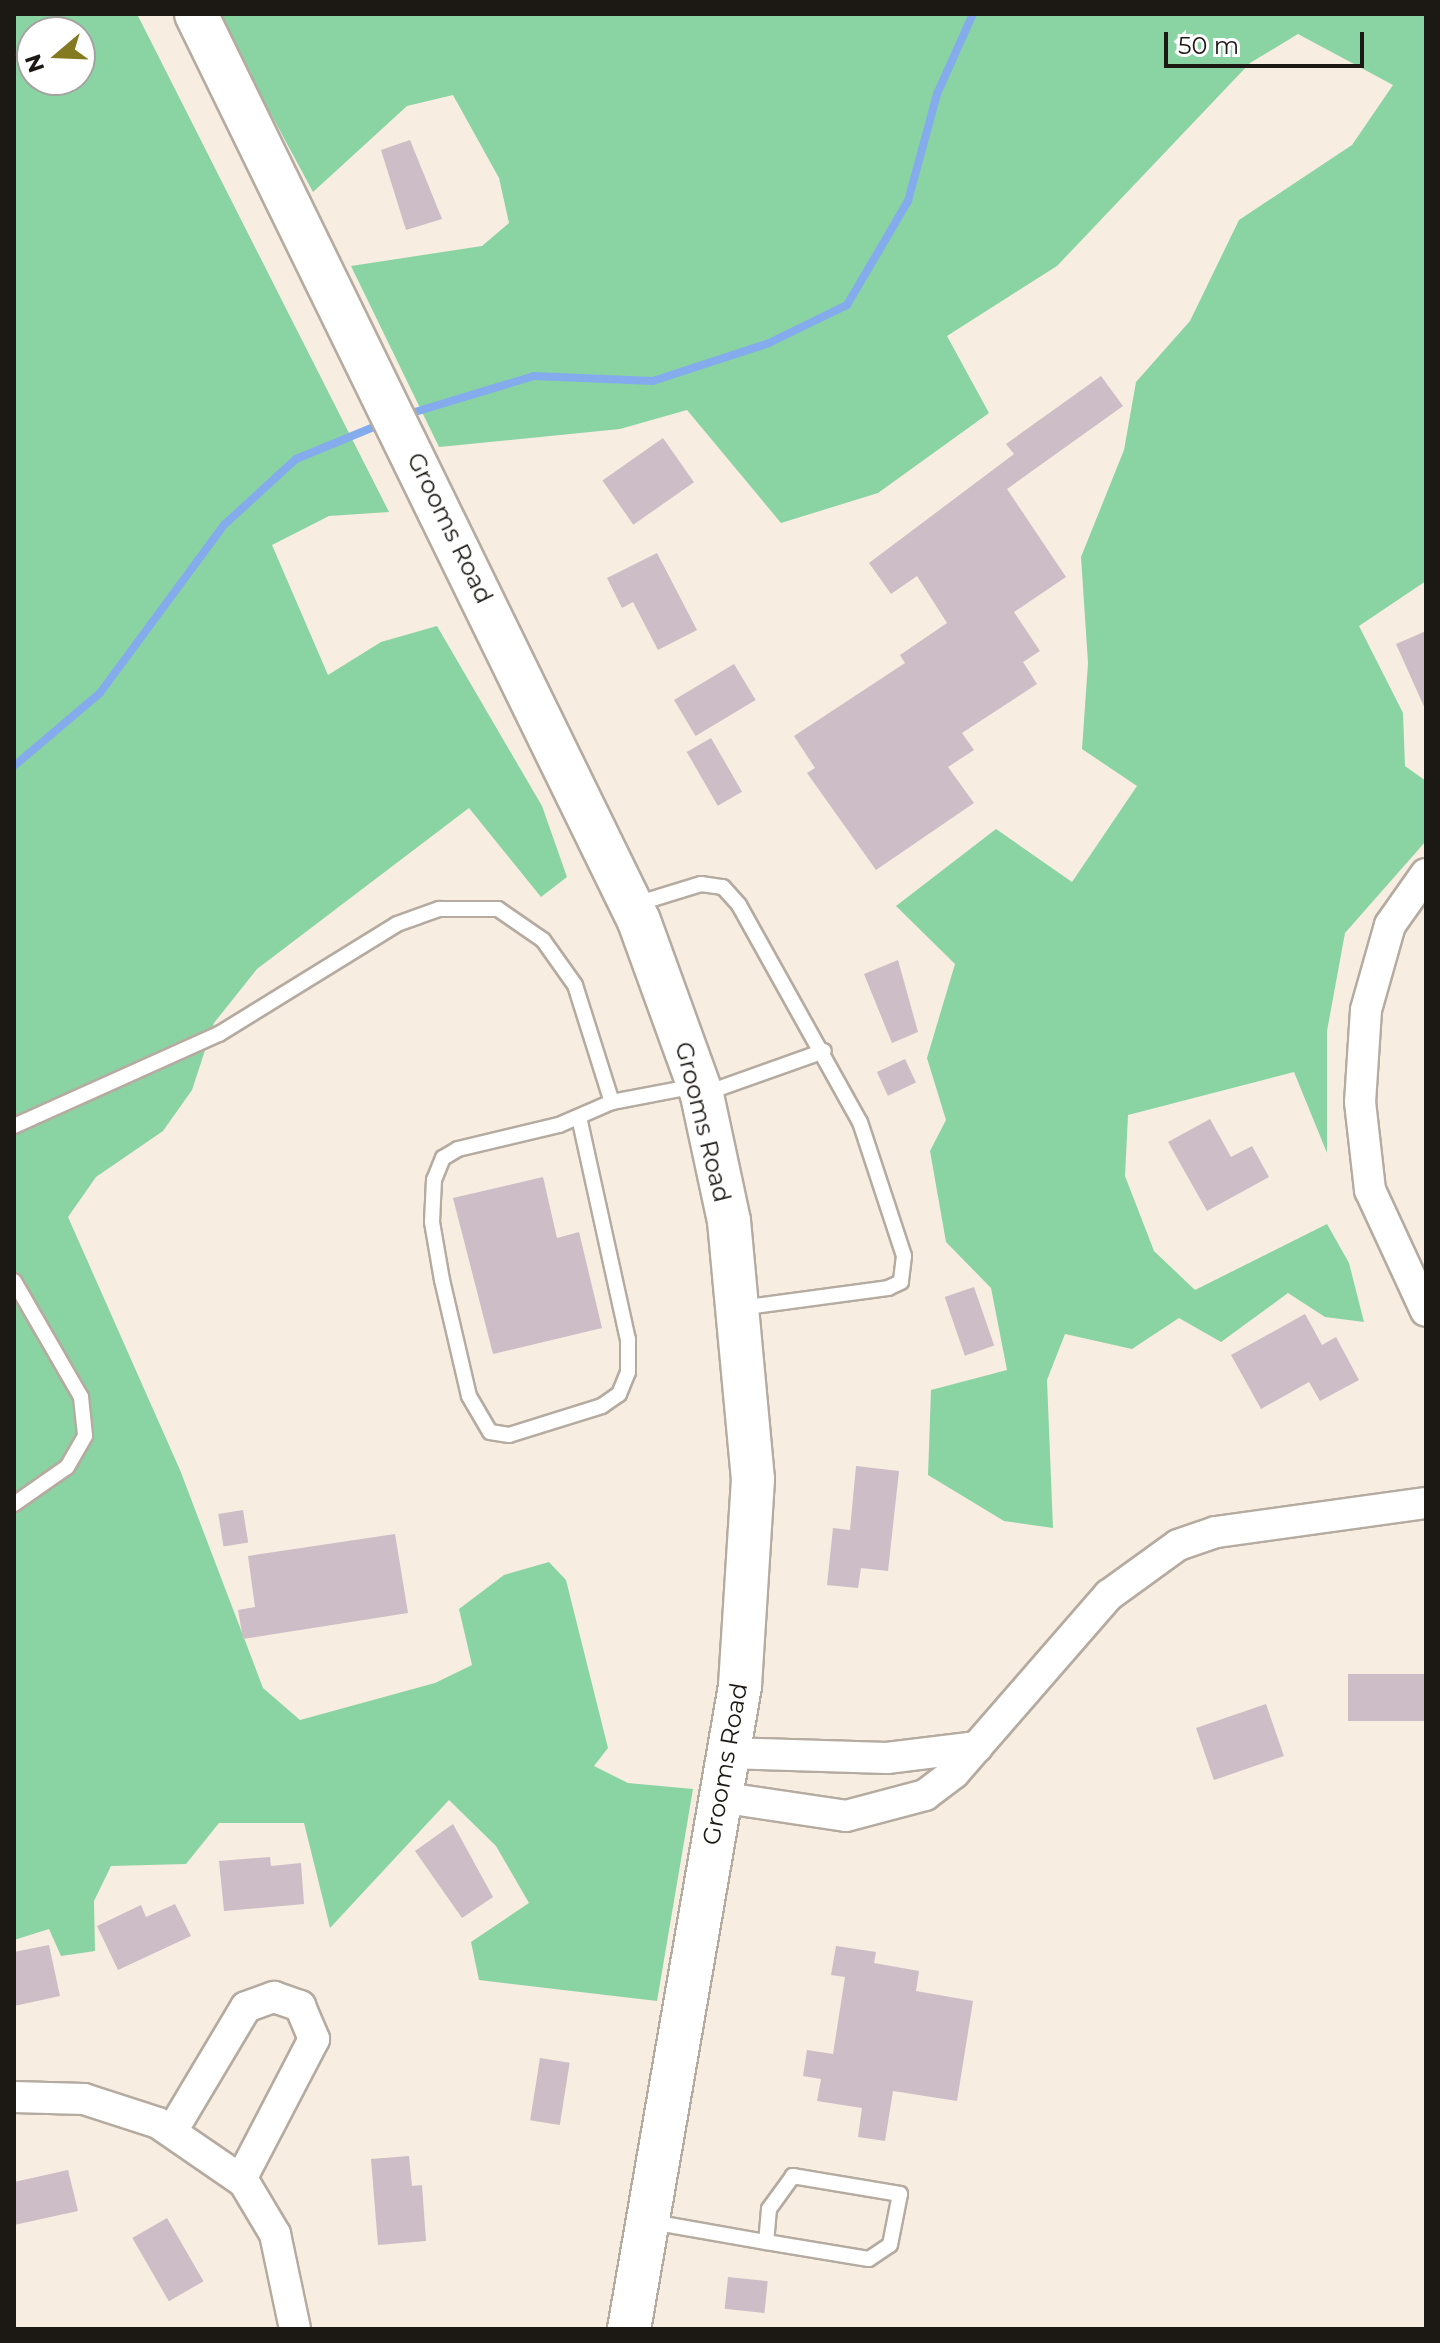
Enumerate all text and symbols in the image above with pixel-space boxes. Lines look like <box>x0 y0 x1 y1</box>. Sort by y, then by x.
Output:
north arrow <box>16 16 96 96</box>
scale bar <box>1168 16 1368 66</box>
text: 50 m <box>1178 31 1239 60</box>
text: N <box>19 51 50 76</box>
street label: Grooms Road <box>401 448 499 608</box>
street label: Grooms Road <box>669 1039 737 1205</box>
street label: Grooms Road <box>697 1681 753 1847</box>

